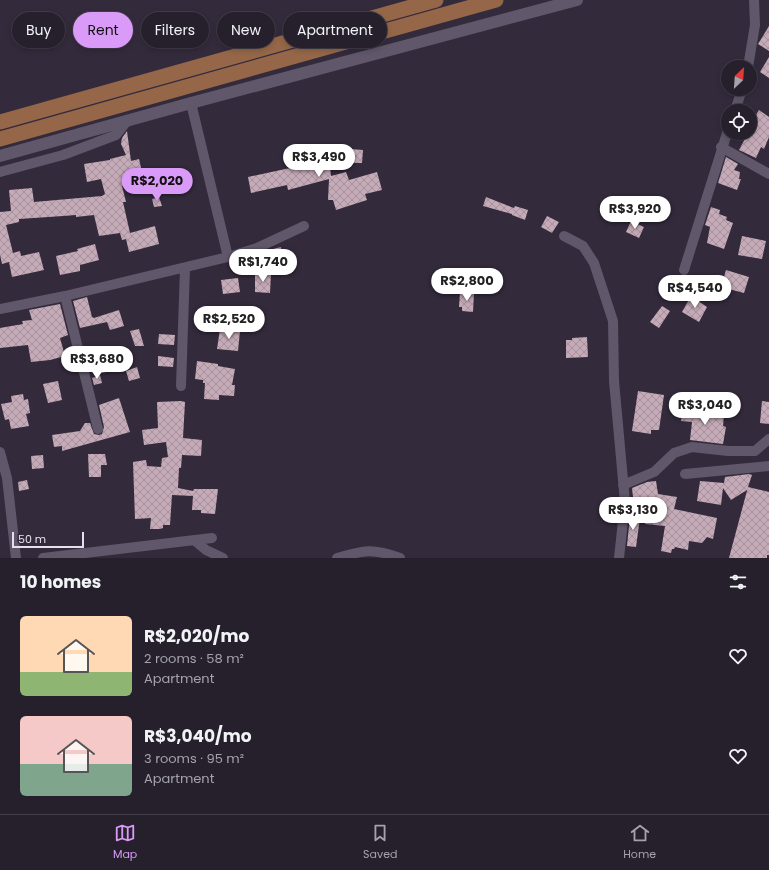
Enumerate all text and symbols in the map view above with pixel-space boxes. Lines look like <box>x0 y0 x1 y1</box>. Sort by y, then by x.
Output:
chip: Buy <box>12 12 65 48</box>
chip: Rent <box>73 12 133 48</box>
chip: Filters <box>141 12 209 48</box>
chip: New <box>217 12 275 48</box>
chip: Apartment <box>283 12 387 48</box>
north arrow <box>721 60 757 96</box>
map controls <box>721 60 757 140</box>
button: locate <box>721 104 757 140</box>
pin: R$3,490 <box>282 144 356 178</box>
text: R$3,490 <box>292 147 346 166</box>
pin: R$2,020 <box>120 168 194 202</box>
text: R$2,020 <box>131 171 183 190</box>
pin: R$3,920 <box>598 196 672 230</box>
text: R$3,920 <box>609 199 661 218</box>
pin: R$1,740 <box>226 249 300 283</box>
text: R$1,740 <box>238 252 288 271</box>
pin: R$2,800 <box>430 268 504 302</box>
text: R$2,800 <box>440 271 494 290</box>
pin: R$4,540 <box>658 275 732 309</box>
text: R$4,540 <box>667 278 723 297</box>
pin: R$2,520 <box>192 306 266 340</box>
text: R$2,520 <box>203 309 255 328</box>
pin: R$3,680 <box>60 346 134 380</box>
text: R$3,680 <box>70 349 124 368</box>
pin: R$3,040 <box>668 392 742 426</box>
text: R$3,040 <box>678 395 732 414</box>
pin: R$3,130 <box>596 497 670 531</box>
text: R$3,130 <box>608 500 658 519</box>
scale bar <box>12 530 84 549</box>
text: 50 m <box>18 531 46 547</box>
text: 10 homes <box>20 570 101 594</box>
icon: filters <box>727 571 749 593</box>
text: R$2,020/mo <box>144 624 249 648</box>
icon: home <box>52 632 100 680</box>
icon: heart <box>727 645 749 667</box>
text: 2 rooms · 58 m² <box>144 649 244 668</box>
text: Apartment <box>144 669 214 688</box>
text: R$3,040/mo <box>144 724 252 748</box>
icon: home <box>52 732 100 780</box>
icon: heart <box>727 745 749 767</box>
text: 3 rooms · 95 m² <box>144 749 244 768</box>
text: Apartment <box>144 769 214 788</box>
tab: Map <box>113 822 137 863</box>
tab: Saved <box>363 822 397 863</box>
tab: Home <box>623 822 656 863</box>

